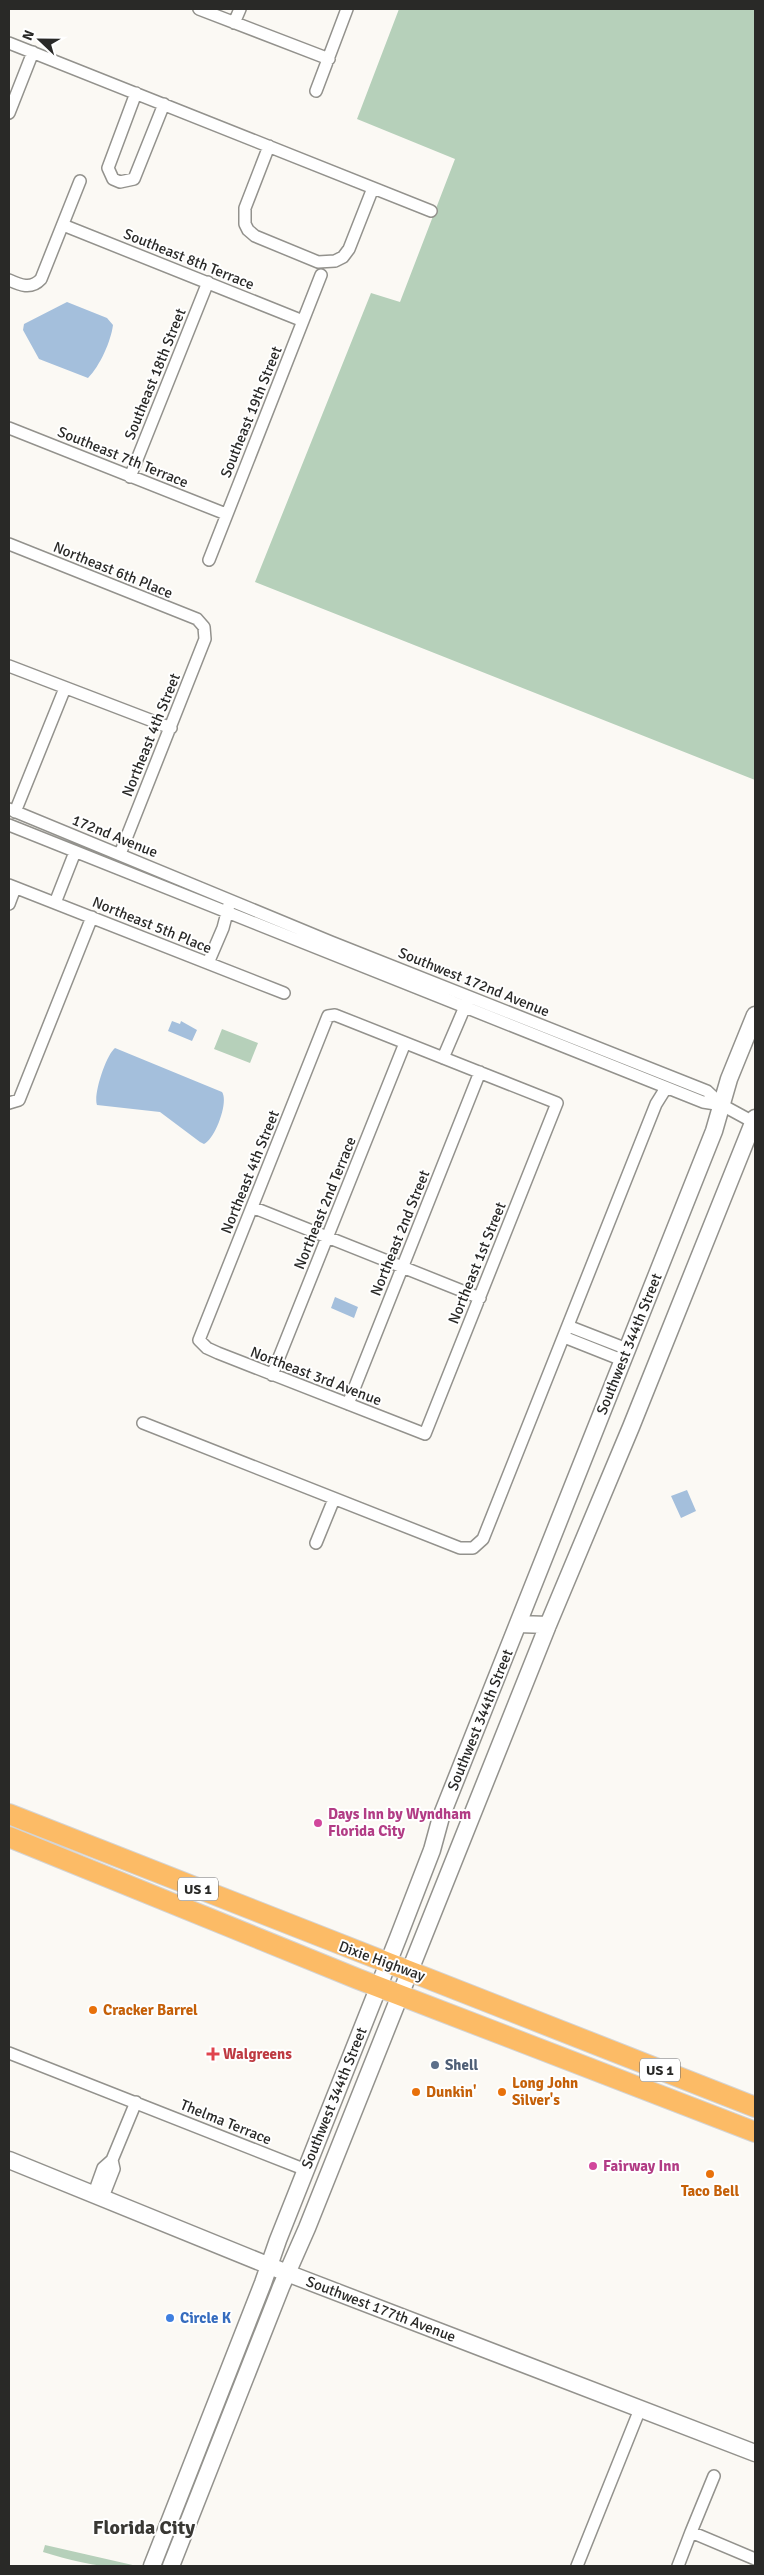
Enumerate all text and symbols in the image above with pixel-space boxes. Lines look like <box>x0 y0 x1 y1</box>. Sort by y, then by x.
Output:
north arrow <box>15 15 65 65</box>
text: N <box>19 28 38 43</box>
street label: Southeast 8th Terrace <box>121 225 257 293</box>
street label: Southeast 18th Street <box>120 306 190 442</box>
street label: Southeast 19th Street <box>216 344 286 480</box>
street label: Southeast 7th Terrace <box>55 423 191 491</box>
street label: Northeast 6th Place <box>51 538 175 602</box>
street label: Northeast 4th Street <box>118 671 184 799</box>
street label: 172nd Avenue <box>70 811 160 861</box>
street label: Northeast 5th Place <box>90 893 214 957</box>
street label: Southwest 172nd Avenue <box>396 943 552 1021</box>
street label: Northeast 4th Street <box>217 1108 283 1236</box>
street label: Northeast 2nd Terrace <box>290 1134 360 1272</box>
street label: Northeast 2nd Street <box>367 1167 433 1299</box>
street label: Northeast 1st Street <box>444 1199 510 1327</box>
street label: Southwest 344th Street <box>592 1271 666 1417</box>
street label: Northeast 3rd Avenue <box>248 1343 384 1409</box>
street label: Southwest 344th Street <box>443 1647 517 1793</box>
place label: Days Inn by Wyndham Florida City <box>328 1805 471 1840</box>
marker: Days Inn by Wyndham Florida City <box>312 1817 324 1829</box>
road number: US 1 <box>178 1878 218 1900</box>
street label: Dixie Highway <box>336 1937 428 1985</box>
place label: Cracker Barrel <box>103 2001 198 2019</box>
marker: Cracker Barrel <box>87 2004 99 2016</box>
street label: Southwest 344th Street <box>297 2025 371 2171</box>
place label: Walgreens <box>223 2045 292 2063</box>
marker: Walgreens <box>207 2048 219 2060</box>
place label: Shell <box>445 2056 478 2074</box>
road number: US 1 <box>640 2058 680 2082</box>
marker: Shell <box>429 2059 441 2071</box>
place label: Long John Silver's <box>512 2074 578 2109</box>
place label: Dunkin' <box>426 2083 476 2101</box>
marker: Dunkin' <box>410 2086 422 2098</box>
marker: Long John Silver's <box>496 2086 508 2098</box>
street label: Thelma Terrace <box>178 2095 274 2149</box>
place label: Fairway Inn <box>603 2157 680 2175</box>
marker: Fairway Inn <box>587 2160 599 2172</box>
marker: Taco Bell <box>704 2168 716 2180</box>
place label: Taco Bell <box>681 2182 739 2200</box>
street label: Southwest 177th Avenue <box>304 2272 458 2346</box>
place label: Circle K <box>180 2309 232 2327</box>
marker: Circle K <box>164 2312 176 2324</box>
district label: Florida City <box>93 2515 195 2540</box>

